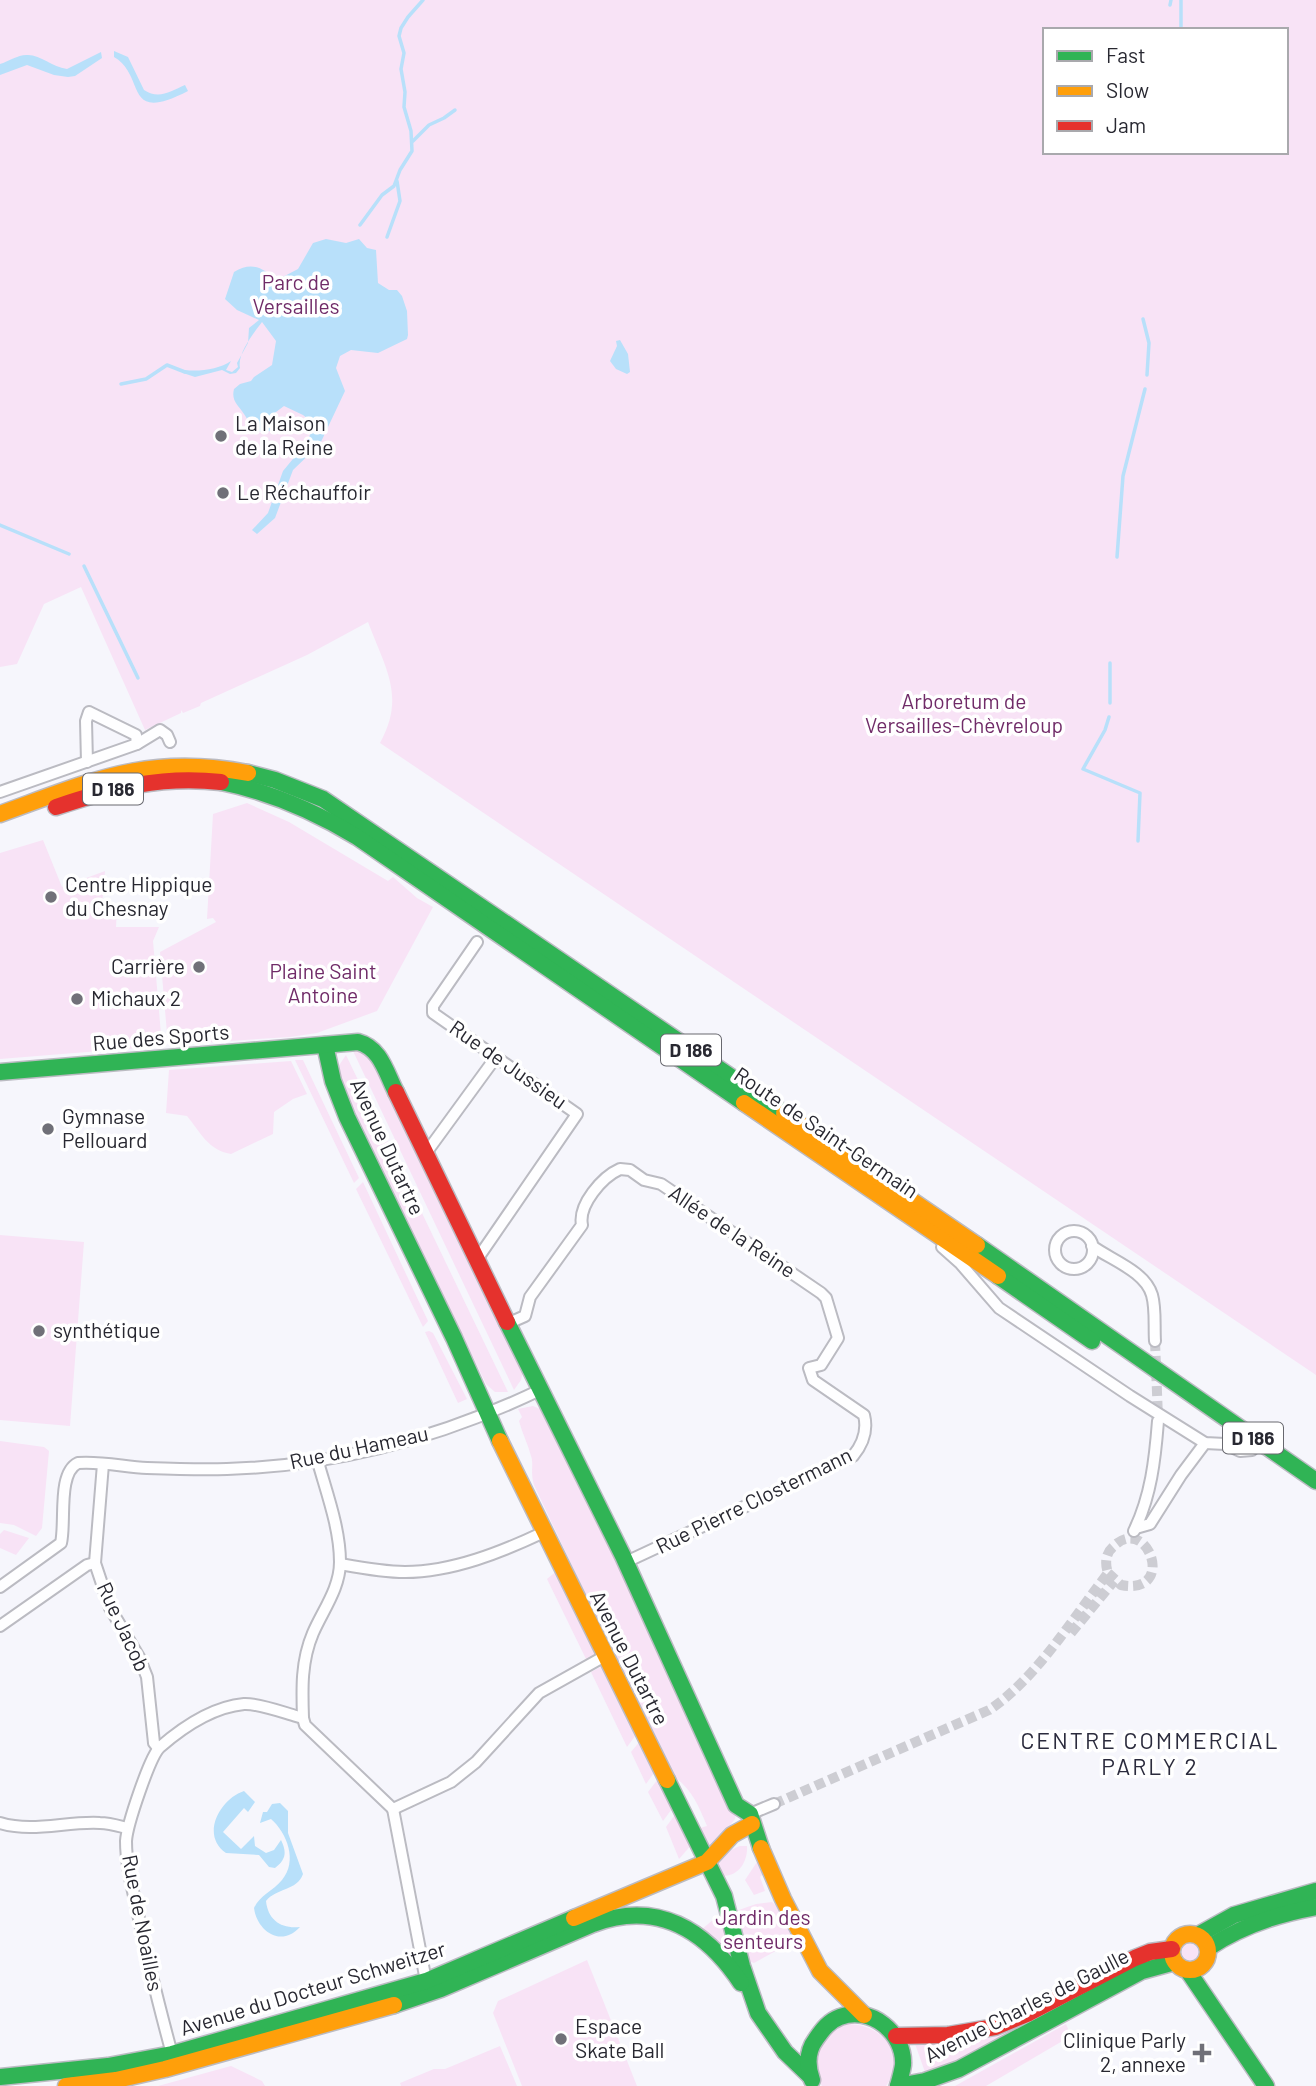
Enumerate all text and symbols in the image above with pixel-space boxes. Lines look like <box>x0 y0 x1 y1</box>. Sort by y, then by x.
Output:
legend <box>1043 28 1288 154</box>
text: Fast <box>1106 42 1146 67</box>
text: Slow <box>1106 77 1149 102</box>
text: Jam <box>1106 112 1146 137</box>
park label: Parc de Versailles <box>252 269 340 318</box>
place label: La Maison de la Reine <box>235 410 333 459</box>
marker: La Maison de la Reine <box>213 428 229 444</box>
place label: Le Réchauffoir <box>237 479 371 504</box>
marker: Le Réchauffoir <box>215 485 231 501</box>
park label: Arboretum de Versailles-Chèvreloup <box>865 688 1063 737</box>
road number: D 186 <box>83 774 143 804</box>
place label: Centre Hippique du Chesnay <box>65 871 212 920</box>
marker: Centre Hippique du Chesnay <box>43 889 59 905</box>
place label: Carrière <box>111 953 185 978</box>
park label: Plaine Saint Antoine <box>269 958 377 1007</box>
marker: Carrière <box>191 959 207 975</box>
place label: Michaux 2 <box>91 985 181 1010</box>
marker: Michaux 2 <box>69 991 85 1007</box>
street label: Rue de Jussieu <box>445 1014 572 1113</box>
street label: Rue des Sports <box>91 1018 230 1055</box>
road number: D 186 <box>661 1034 721 1066</box>
street label: Route de Saint-Germain <box>730 1061 924 1203</box>
street label: Avenue Dutartre <box>346 1074 431 1219</box>
place label: Gymnase Pellouard <box>62 1103 147 1152</box>
marker: Gymnase Pellouard <box>40 1121 56 1137</box>
street label: Allée de la Reine <box>665 1179 801 1282</box>
place label: synthétique <box>53 1317 160 1342</box>
marker: synthétique <box>31 1323 47 1339</box>
street label: Rue du Hameau <box>287 1420 430 1473</box>
road number: D 186 <box>1223 1422 1283 1454</box>
street label: Rue Pierre Clostermann <box>651 1441 855 1558</box>
street label: Rue Jacob <box>93 1578 156 1675</box>
street label: Avenue Dutartre <box>586 1586 675 1729</box>
district label: CENTRE COMMERCIAL PARLY 2 <box>1020 1726 1280 1780</box>
street label: Rue de Noailles <box>118 1852 169 1993</box>
park label: Jardin des senteurs <box>715 1904 811 1953</box>
street label: Avenue du Docteur Schweitzer <box>177 1935 449 2040</box>
street label: Avenue Charles de Gaulle <box>920 1942 1133 2067</box>
place label: Espace Skate Ball <box>575 2013 664 2062</box>
place label: Clinique Parly 2, annexe <box>1063 2027 1186 2076</box>
marker: Espace Skate Ball <box>553 2031 569 2047</box>
marker: Clinique Parly 2, annexe <box>1192 2043 1212 2063</box>

